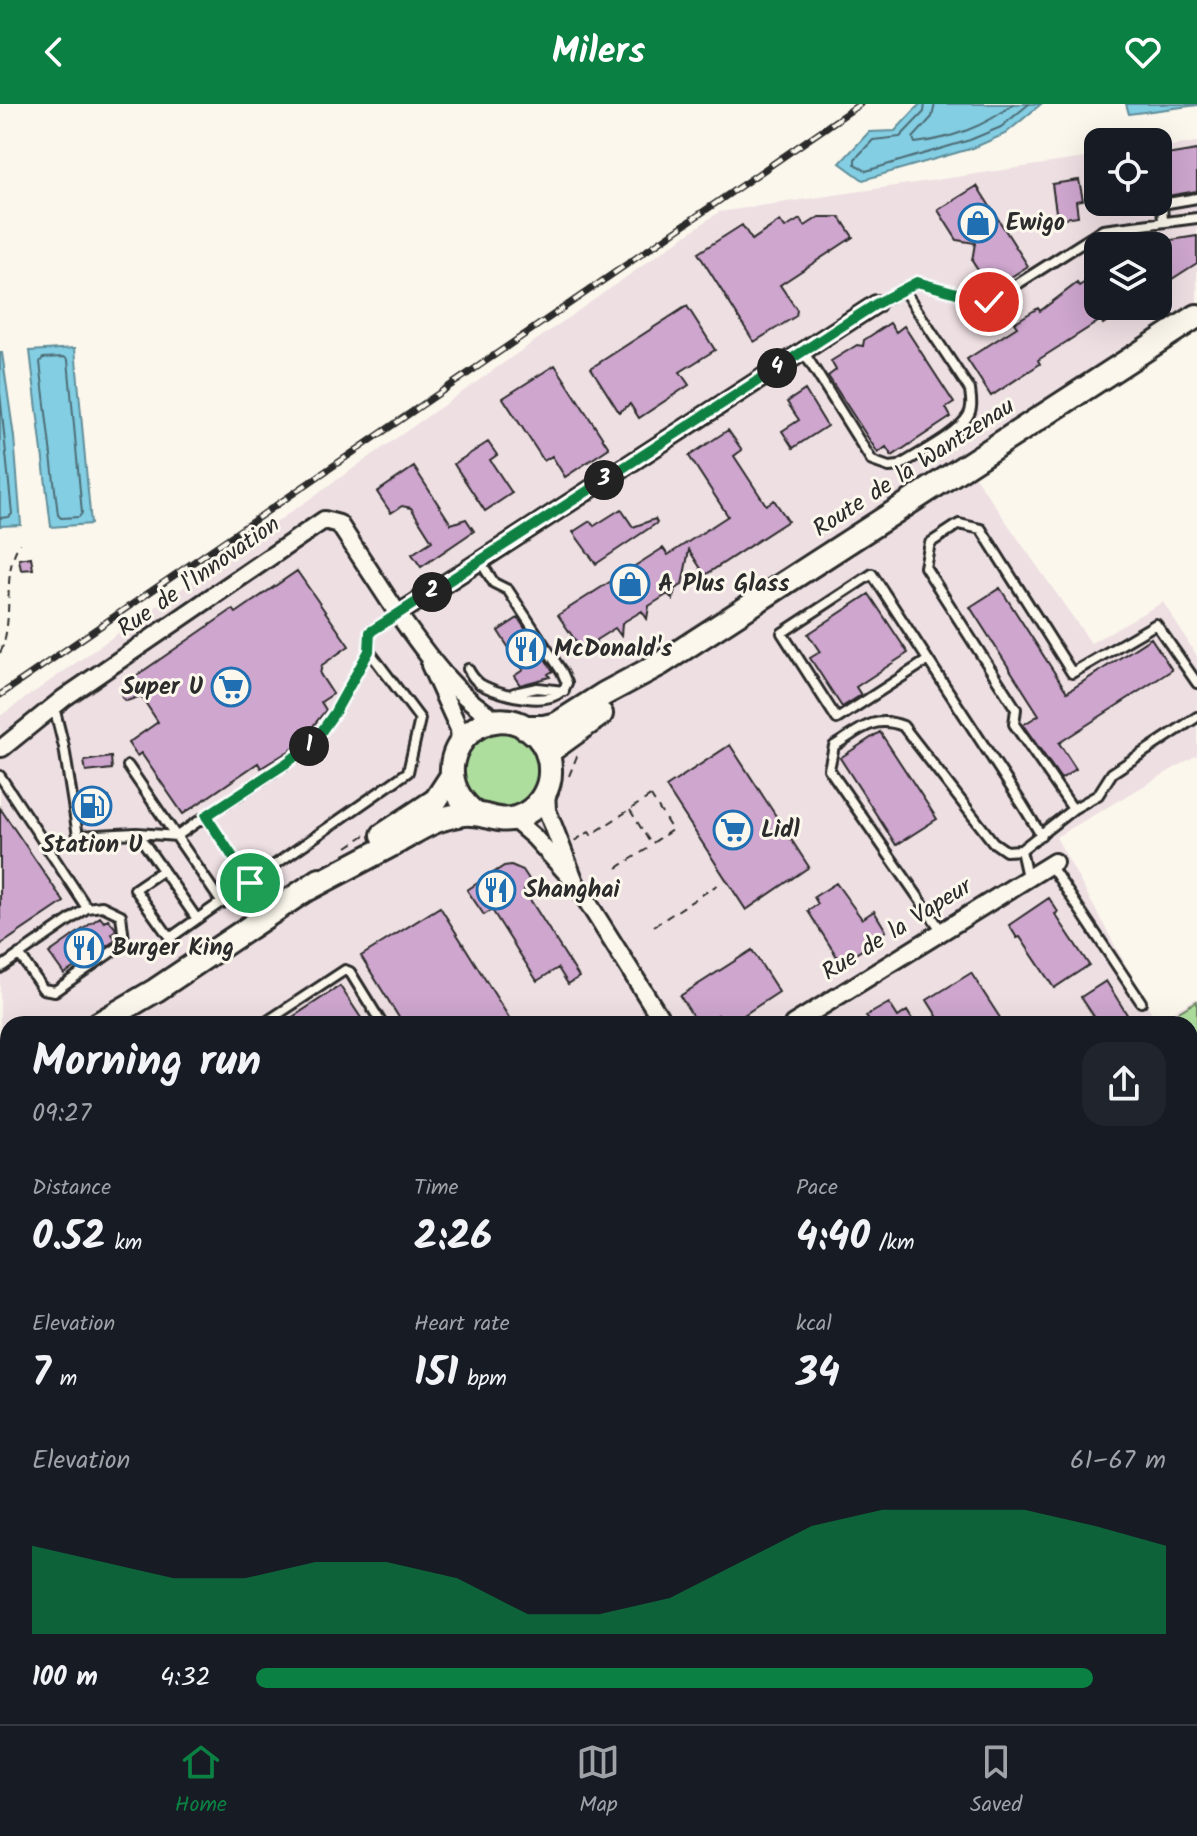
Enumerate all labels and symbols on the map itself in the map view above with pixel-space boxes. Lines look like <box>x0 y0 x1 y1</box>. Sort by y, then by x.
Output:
shop icon: Ewigo <box>957 202 999 244</box>
place label: Ewigo <box>1006 204 1065 243</box>
pin <box>955 268 1023 336</box>
pin: 4 <box>757 348 797 388</box>
street label: Route de la Wantzenau <box>805 388 1023 548</box>
pin: 3 <box>584 460 624 500</box>
street label: Rue de l'Innovation <box>109 506 289 648</box>
shop icon: A Plus Glass <box>609 563 651 605</box>
place label: A Plus Glass <box>658 565 789 604</box>
pin: 2 <box>412 572 452 612</box>
restaurant icon: McDonald's <box>505 628 547 670</box>
place label: McDonald's <box>554 630 672 669</box>
supermarket icon: Super U <box>210 666 252 708</box>
place label: Super U <box>121 668 204 707</box>
pin: 1 <box>289 726 329 766</box>
fuel station icon: Station U <box>71 785 113 827</box>
supermarket icon: Lidl <box>712 809 754 851</box>
place label: Lidl <box>761 811 800 850</box>
place label: Station U <box>41 826 143 865</box>
pin <box>216 849 284 917</box>
street label: Rue de la Vapeur <box>814 867 982 992</box>
restaurant icon: Shanghai <box>475 869 517 911</box>
place label: Shanghai <box>524 871 621 910</box>
restaurant icon: Burger King <box>63 927 105 969</box>
place label: Burger King <box>112 929 234 968</box>

